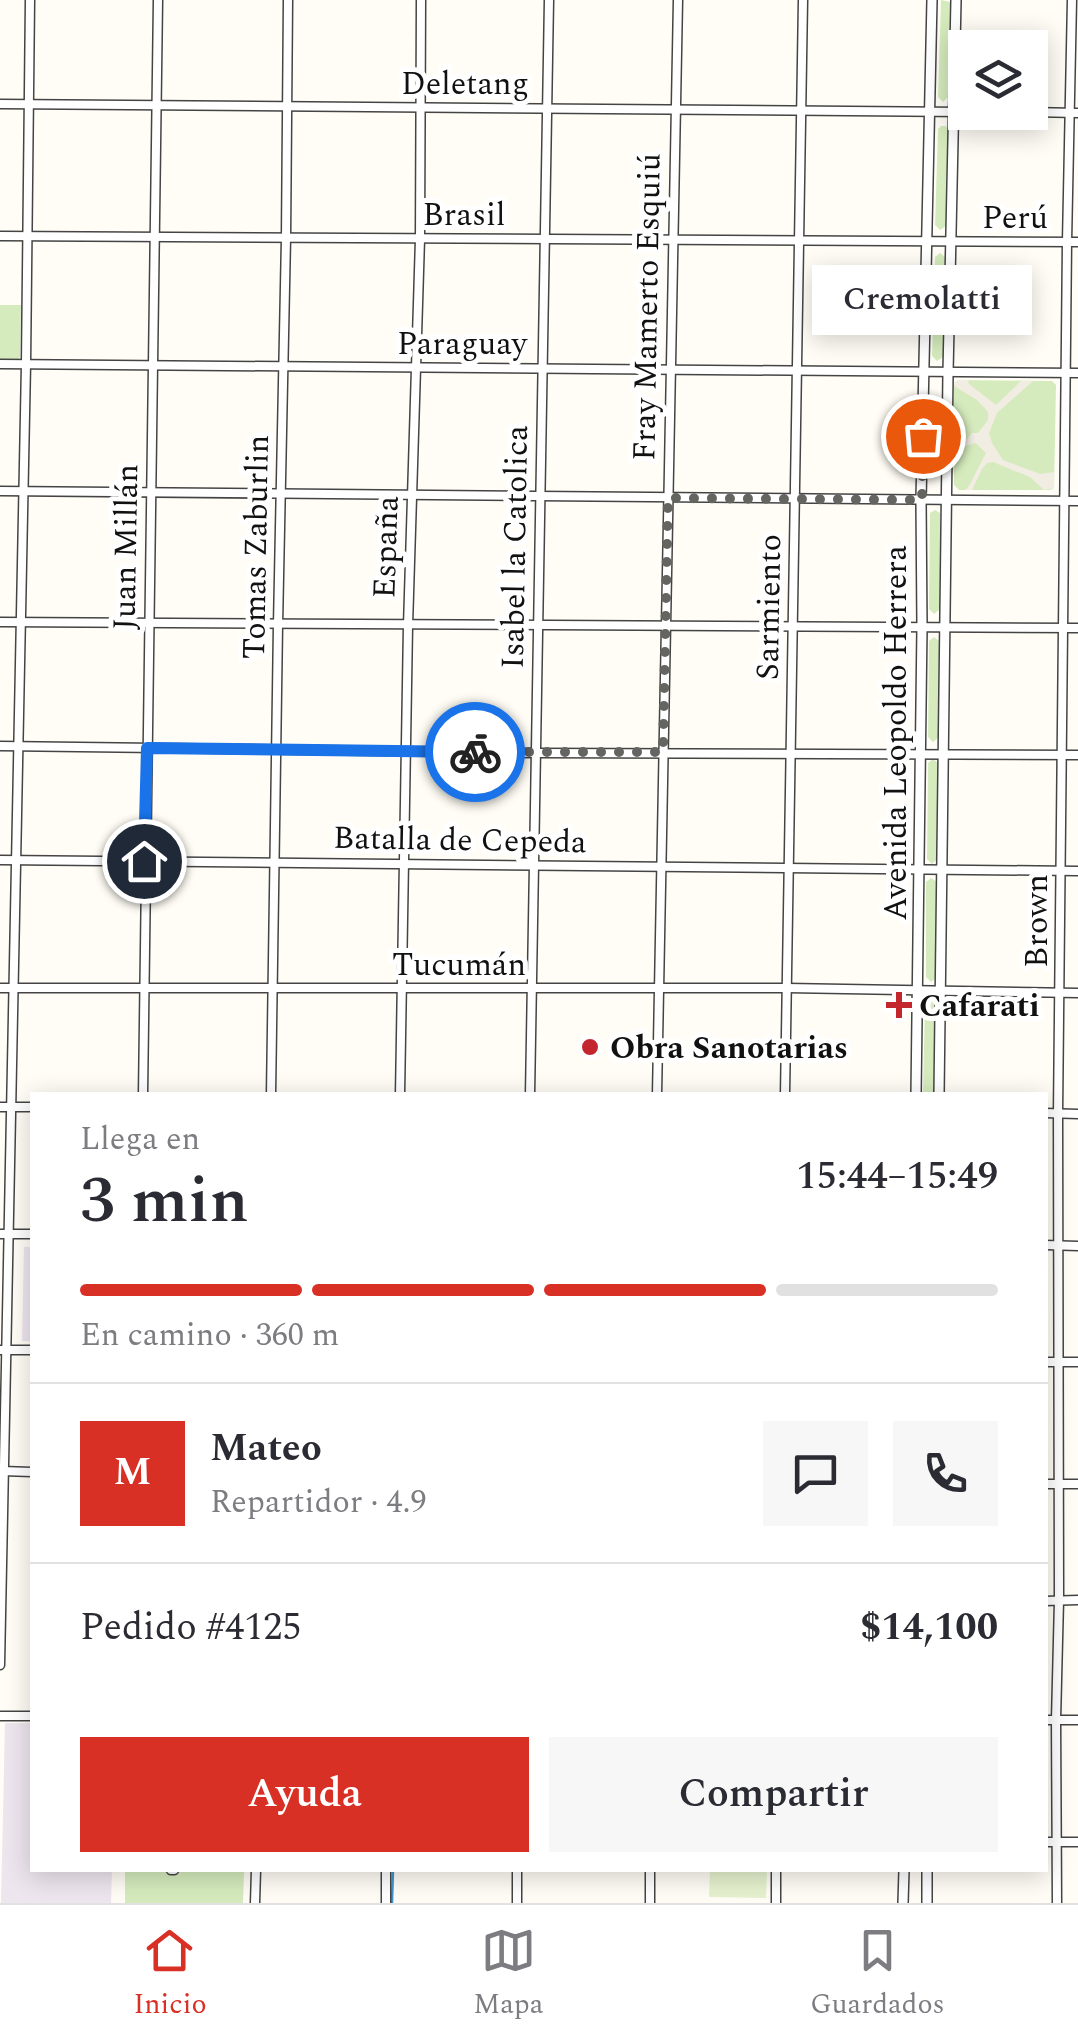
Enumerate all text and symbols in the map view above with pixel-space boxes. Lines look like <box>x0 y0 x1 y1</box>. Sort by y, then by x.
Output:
map controls <box>948 30 1048 130</box>
button: layers <box>948 30 1048 130</box>
street label: Deletang <box>401 60 529 109</box>
street label: Fray Mamerto Esquiú <box>620 153 675 461</box>
street label: Brasil <box>423 191 505 240</box>
street label: Perú <box>982 194 1048 243</box>
callout: Cremolatti <box>813 266 1033 336</box>
text: Cremolatti <box>843 275 1001 324</box>
street label: Paraguay <box>397 320 529 369</box>
pin <box>881 394 966 479</box>
icon: bag <box>896 409 951 464</box>
street label: Isabel la Catolica <box>489 424 542 669</box>
street label: Tomas Zaburlin <box>230 434 283 660</box>
street label: Juan Millán <box>101 464 152 631</box>
street label: España <box>360 495 413 599</box>
street label: Sarmiento <box>744 534 795 680</box>
street label: Avenida Leopoldo Herrera <box>872 545 921 921</box>
courier <box>425 702 525 802</box>
icon: bike <box>448 725 503 780</box>
street label: Batalla de Cepeda <box>333 814 587 867</box>
pin <box>102 819 187 904</box>
icon: home <box>117 834 172 889</box>
street label: Brown <box>1013 874 1062 968</box>
street label: Tucumán <box>392 941 526 990</box>
place label: Cafarati <box>919 982 1040 1031</box>
marker: Cafarati <box>888 994 910 1016</box>
place label: Obra Sanotarias <box>610 1024 848 1073</box>
marker: Obra Sanotarias <box>579 1036 601 1058</box>
text: Llega en <box>80 1115 200 1164</box>
text: 15:44–15:49 <box>796 1148 998 1206</box>
text: 3 min <box>80 1152 249 1251</box>
text: En camino · 360 m <box>80 1311 339 1360</box>
text: Mateo <box>210 1420 322 1478</box>
button: chat <box>763 1421 868 1526</box>
button: phone <box>893 1421 998 1526</box>
text: M <box>114 1444 151 1502</box>
text: Repartidor · 4.9 <box>210 1478 427 1527</box>
text: Pedido #4125 <box>80 1599 301 1657</box>
text: $14,100 <box>860 1599 998 1657</box>
button: Ayuda <box>80 1737 529 1852</box>
button: Compartir <box>549 1737 998 1852</box>
tab: Inicio <box>133 1923 207 2026</box>
tab: Mapa <box>473 1923 544 2026</box>
tab: Guardados <box>810 1923 945 2026</box>

